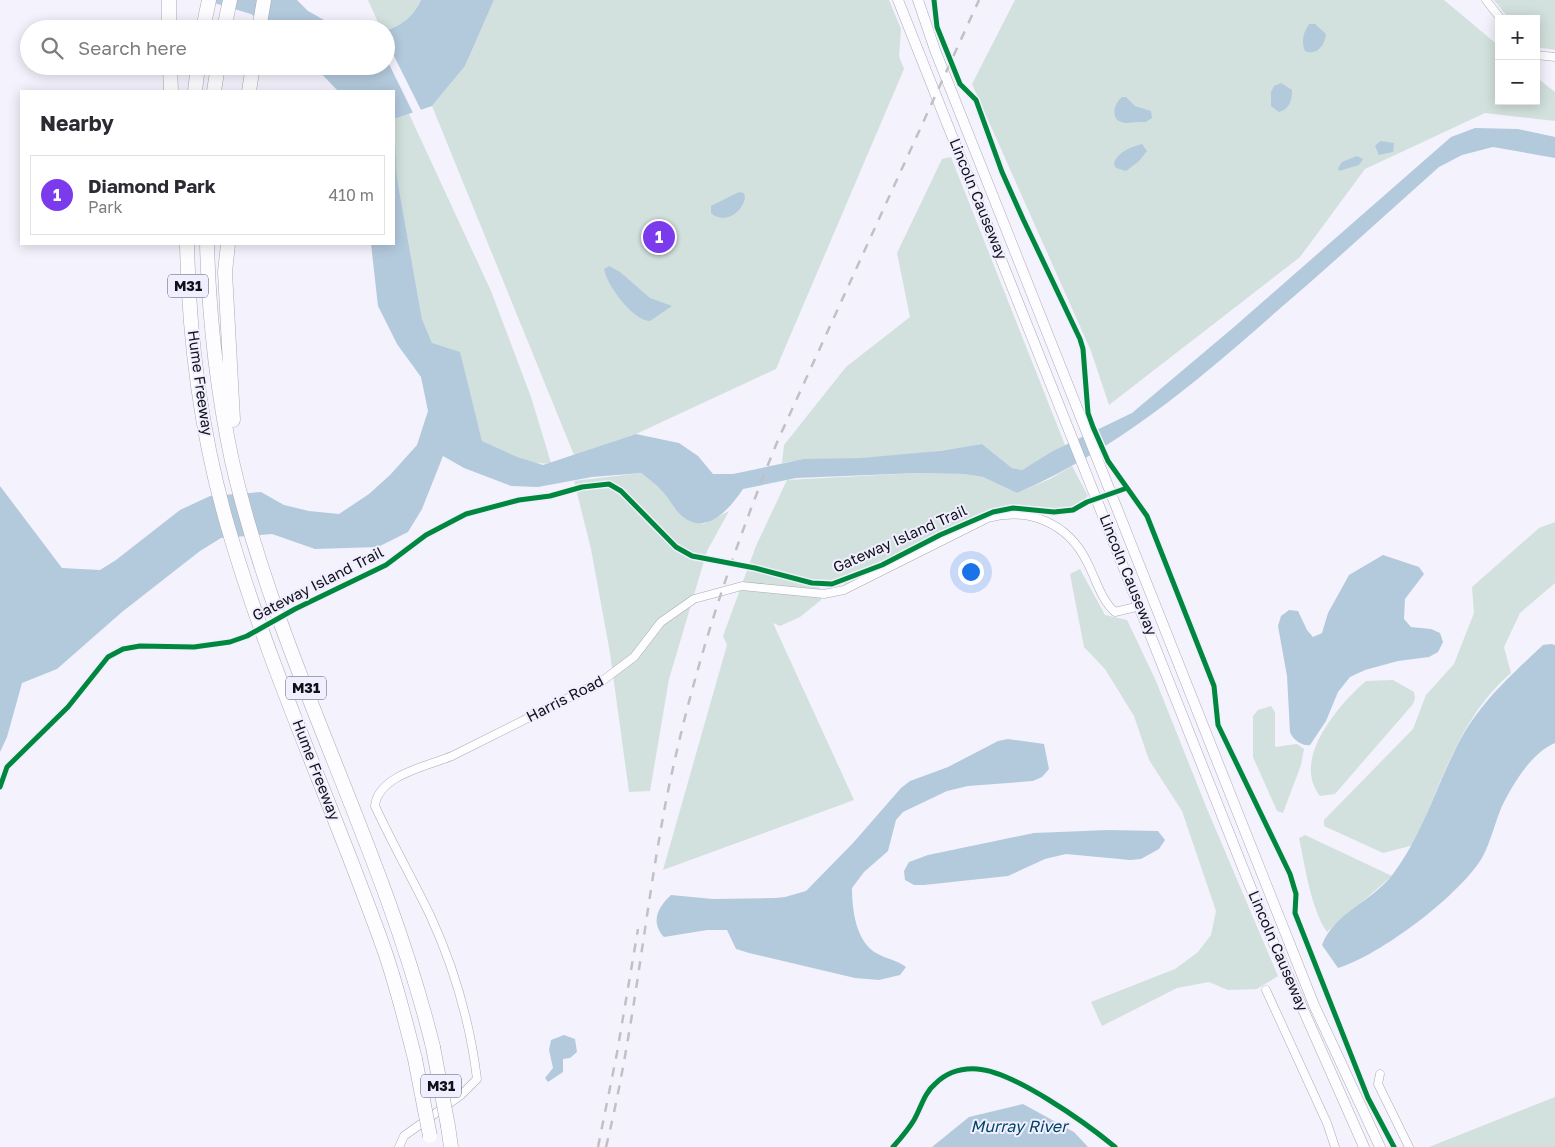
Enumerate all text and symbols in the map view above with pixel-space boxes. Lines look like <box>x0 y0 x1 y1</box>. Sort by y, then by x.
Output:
map controls <box>1495 15 1540 105</box>
button: + <box>1495 15 1540 60</box>
search box <box>20 20 395 75</box>
icon: search <box>38 34 66 62</box>
text: Search here <box>78 36 187 59</box>
button: − <box>1495 60 1540 105</box>
text: Nearby <box>40 110 114 136</box>
street label: Lincoln Causeway <box>946 135 1012 263</box>
text: Diamond Park <box>88 174 216 197</box>
text: 1 <box>53 185 61 205</box>
text: 410 m <box>328 185 374 205</box>
text: Park <box>88 197 123 217</box>
pin: 1 <box>643 218 675 256</box>
road number: M31 <box>168 274 208 298</box>
street label: Hume Freeway <box>185 329 217 437</box>
street label: Gateway Island Trail <box>830 500 970 576</box>
street label: Lincoln Causeway <box>1096 511 1162 639</box>
street label: Gateway Island Trail <box>249 542 386 624</box>
your location <box>958 559 984 585</box>
street label: Harris Road <box>523 671 606 725</box>
road number: M31 <box>286 676 326 700</box>
street label: Hume Freeway <box>289 717 345 823</box>
street label: Lincoln Causeway <box>1245 888 1313 1014</box>
road number: M31 <box>421 1074 461 1098</box>
water label: Murray River <box>971 1116 1070 1136</box>

